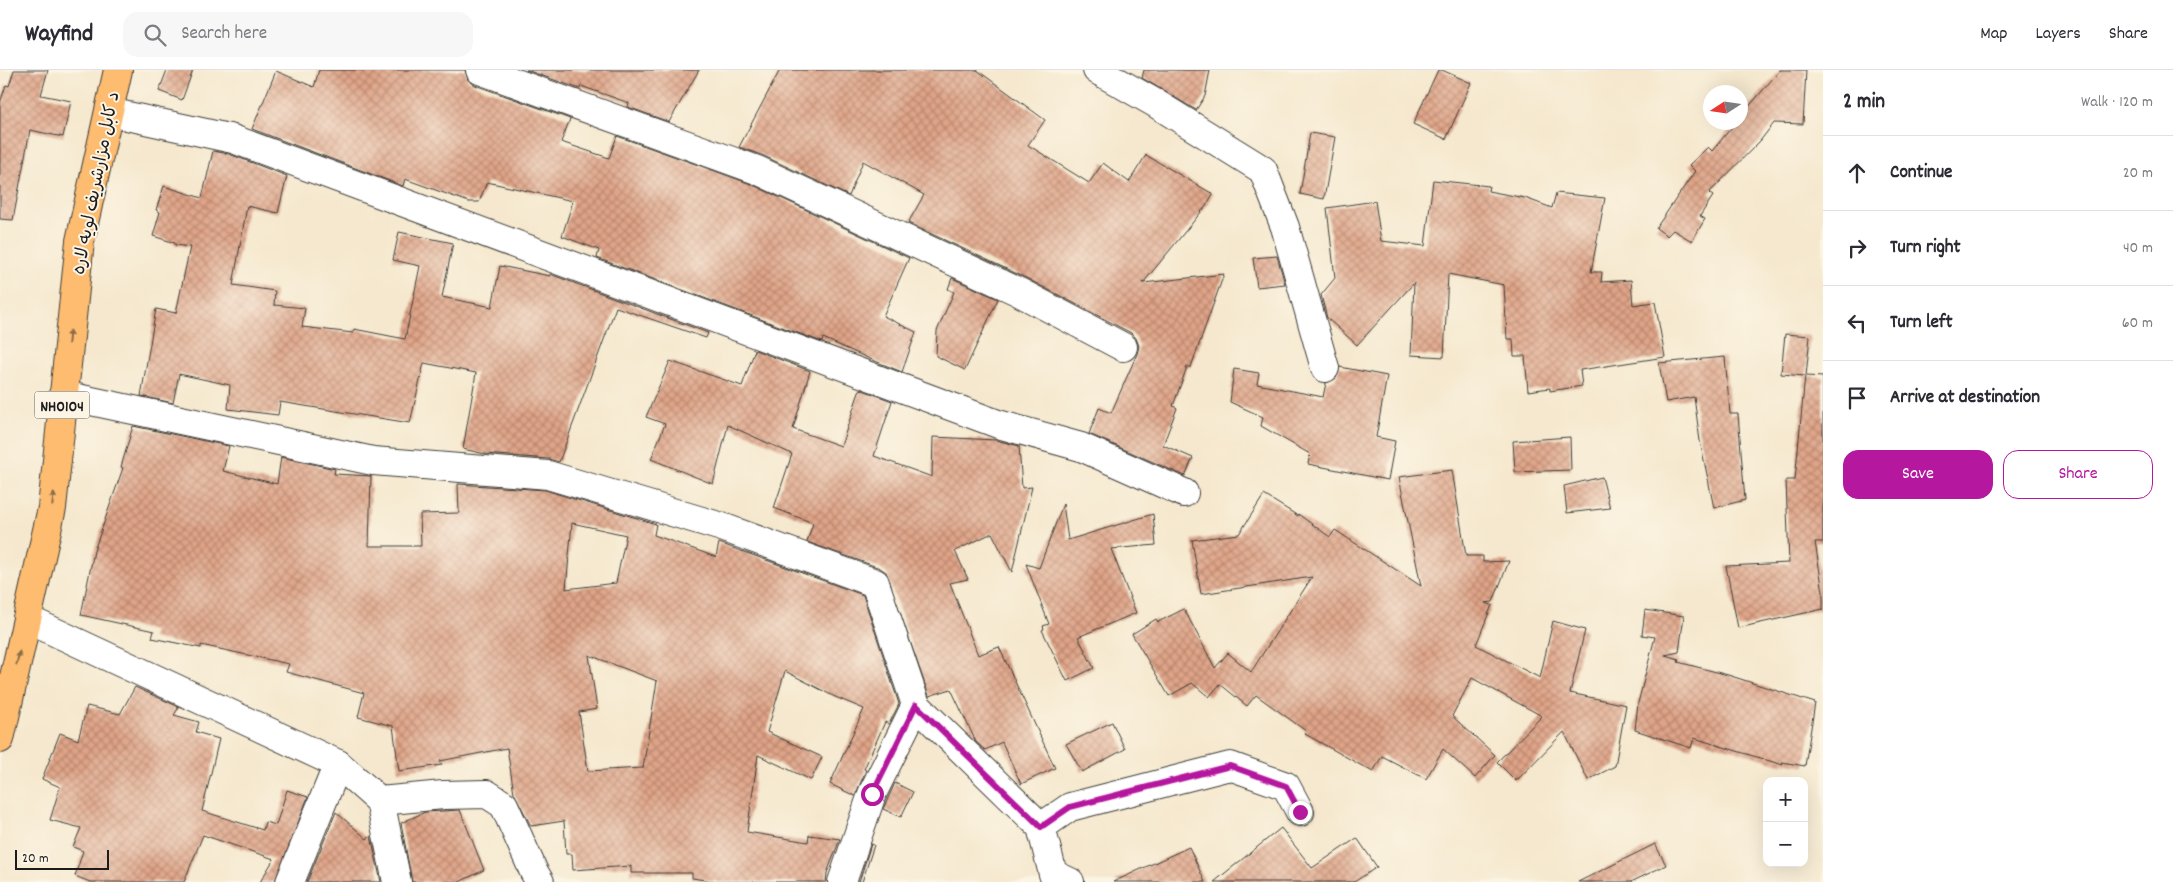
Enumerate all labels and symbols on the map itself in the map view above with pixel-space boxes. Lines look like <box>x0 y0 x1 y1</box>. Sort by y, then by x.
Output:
north arrow <box>1703 85 1748 130</box>
street label: د کابل مزارشریف لویه لاره <box>67 90 127 277</box>
one-way arrow <box>65 329 73 345</box>
road number: NH0104 <box>34 392 90 418</box>
one-way arrow <box>49 491 57 507</box>
one-way arrow <box>14 650 22 665</box>
route start <box>861 783 884 806</box>
route end <box>1289 801 1312 824</box>
scale bar <box>15 847 109 870</box>

